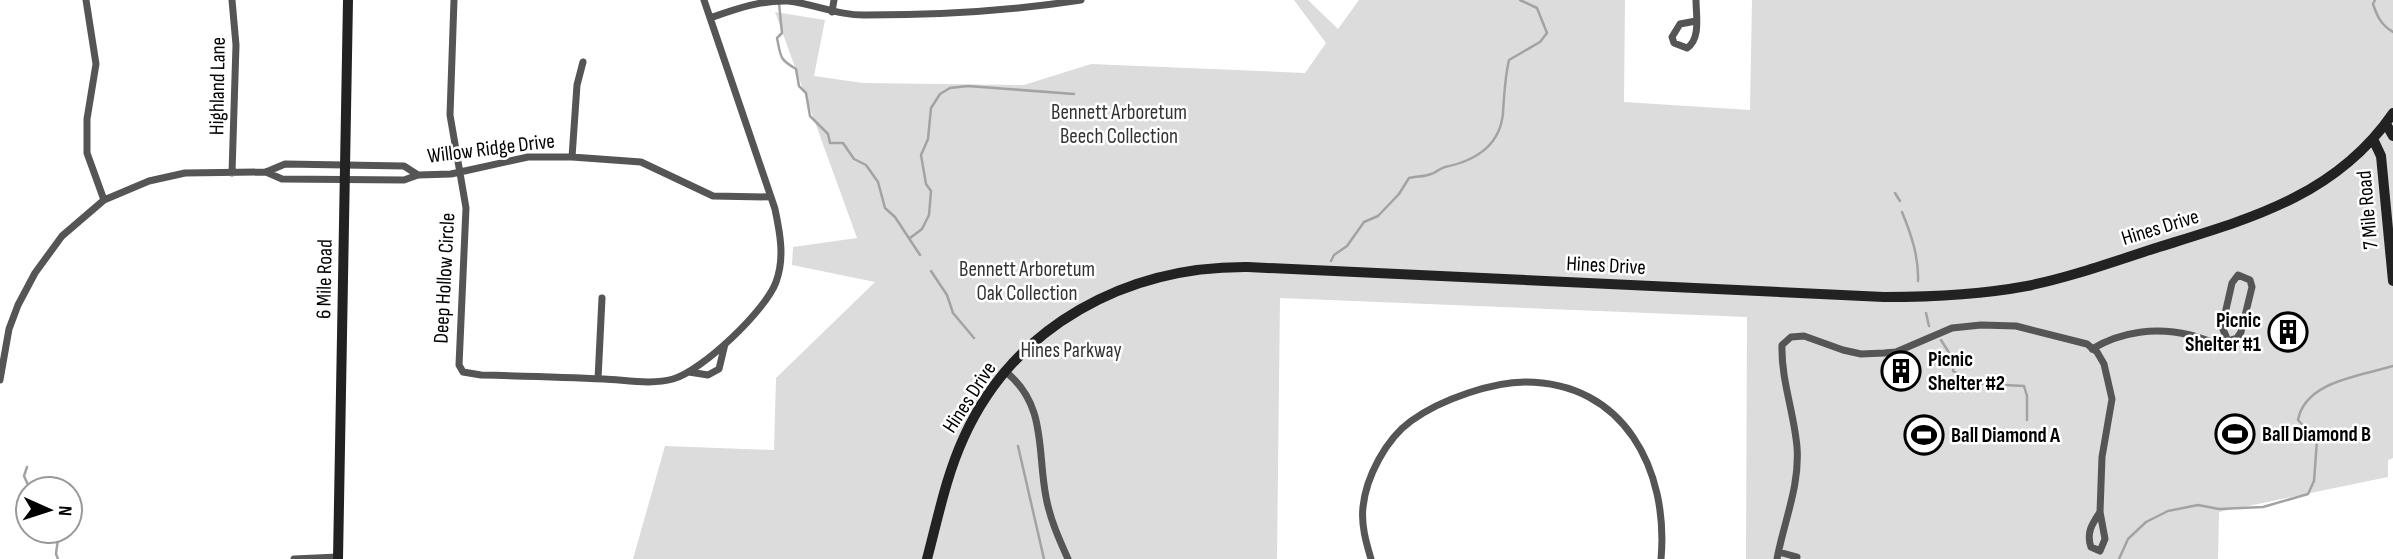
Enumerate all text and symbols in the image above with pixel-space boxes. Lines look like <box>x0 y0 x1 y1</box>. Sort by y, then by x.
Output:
street label: Highland Lane <box>204 37 231 135</box>
park label: Bennett Arboretum Beech Collection <box>1051 100 1187 149</box>
street label: Willow Ridge Drive <box>426 128 556 169</box>
street label: 7 Mile Road <box>2352 170 2383 250</box>
street label: Hines Drive <box>2118 204 2202 251</box>
street label: Deep Hollow Circle <box>429 212 460 344</box>
street label: 6 Mile Road <box>311 239 338 319</box>
street label: Hines Drive <box>1566 251 1646 280</box>
park label: Bennett Arboretum Oak Collection <box>959 257 1095 306</box>
place label: Picnic Shelter #1 <box>2185 308 2261 357</box>
building icon: Picnic Shelter #1 <box>2267 311 2309 353</box>
park label: Hines Parkway <box>1020 338 1122 363</box>
place label: Picnic Shelter #2 <box>1928 347 2005 396</box>
building icon: Picnic Shelter #2 <box>1880 350 1922 392</box>
street label: Hines Drive <box>937 357 1002 437</box>
sports icon: Ball Diamond B <box>2214 413 2256 455</box>
sports icon: Ball Diamond A <box>1903 414 1945 456</box>
place label: Ball Diamond B <box>2262 422 2371 447</box>
place label: Ball Diamond A <box>1951 423 2061 448</box>
north arrow <box>14 475 84 545</box>
text: N <box>53 505 76 516</box>

